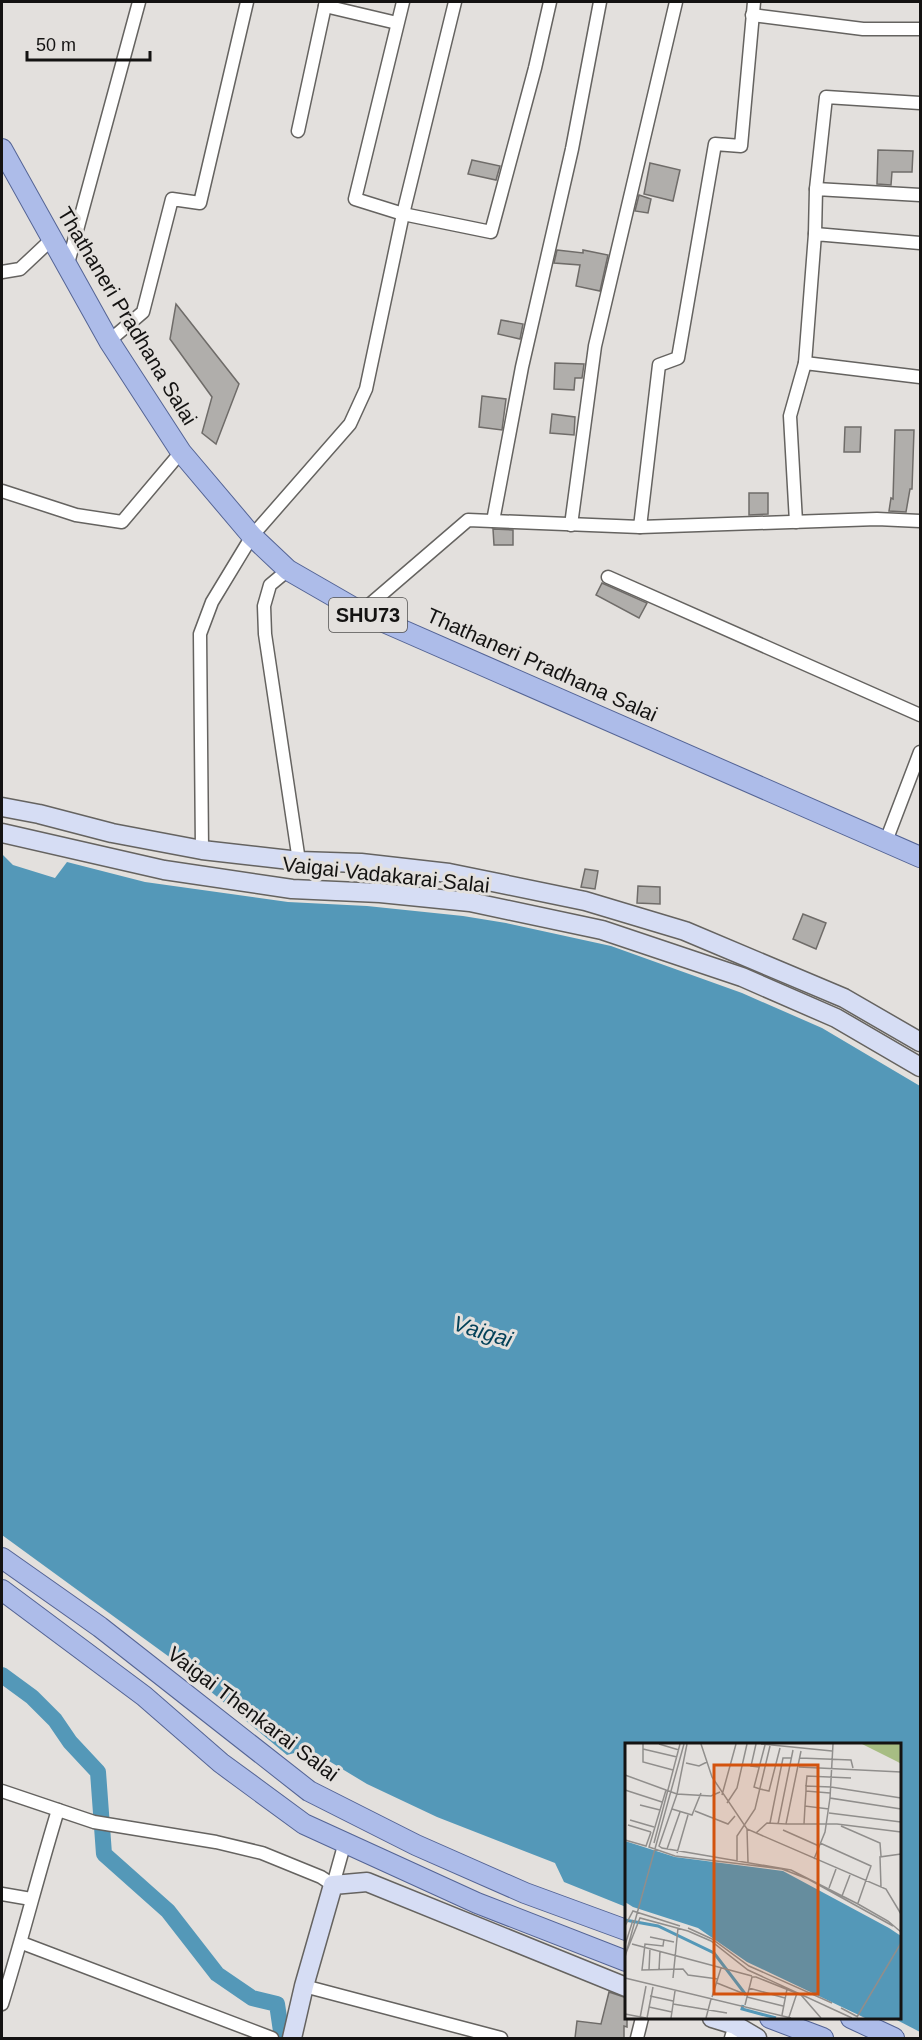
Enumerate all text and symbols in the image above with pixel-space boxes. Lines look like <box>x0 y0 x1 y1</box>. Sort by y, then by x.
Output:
scale bar <box>27 24 150 62</box>
text: 50 m <box>36 35 76 55</box>
street label: Thathaneri Pradhana Salai <box>53 203 202 429</box>
road number: SHU73 <box>329 598 407 632</box>
street label: Thathaneri Pradhana Salai <box>423 603 661 726</box>
street label: Vaigai Vadakarai Salai <box>281 852 491 897</box>
water label: Vaigai <box>450 1311 516 1353</box>
street label: Vaigai Thenkarai Salai <box>163 1642 343 1785</box>
inset map <box>625 1743 901 2019</box>

